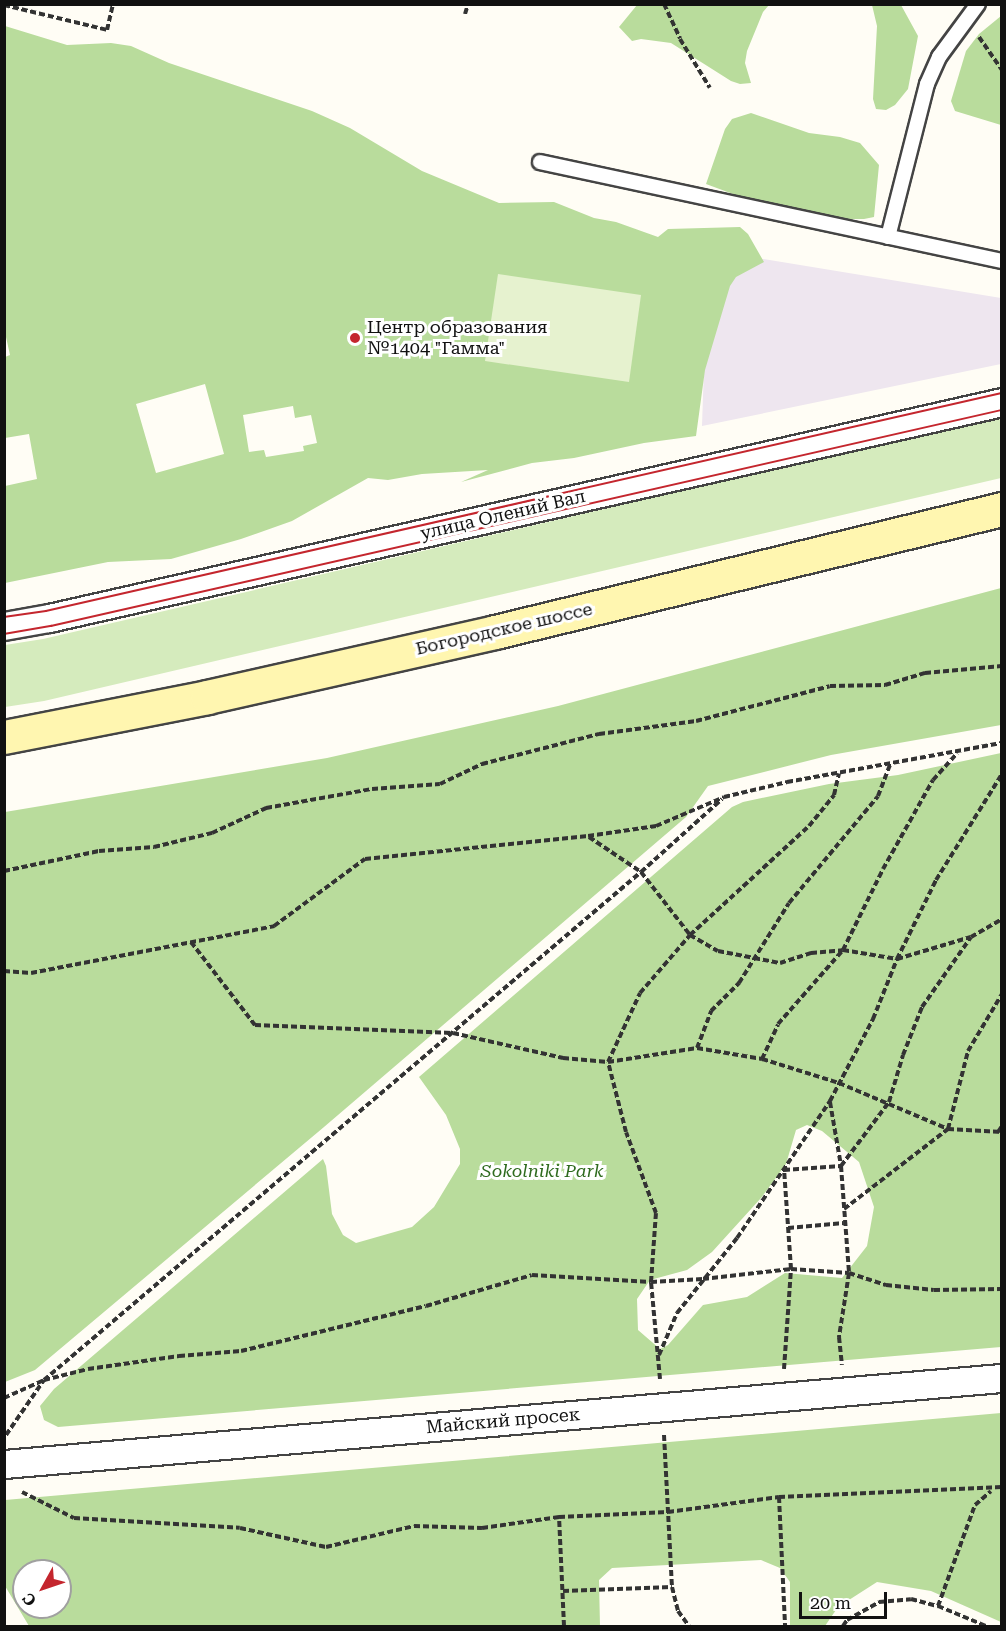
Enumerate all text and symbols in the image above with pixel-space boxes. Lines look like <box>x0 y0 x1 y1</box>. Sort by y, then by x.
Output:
place label: Центр образования №1404 "Гамма" <box>367 317 548 360</box>
marker: Центр образования №1404 "Гамма" <box>348 331 362 345</box>
street label: улица Олений Вал <box>418 485 588 545</box>
street label: Богородское шоссе <box>414 598 594 660</box>
park label: Sokolniki Park <box>481 1160 603 1182</box>
street label: Майский просек <box>425 1404 581 1438</box>
north arrow <box>12 1559 72 1619</box>
scale bar <box>802 1580 890 1618</box>
text: С <box>18 1589 40 1610</box>
text: 20 m <box>810 1592 851 1613</box>

